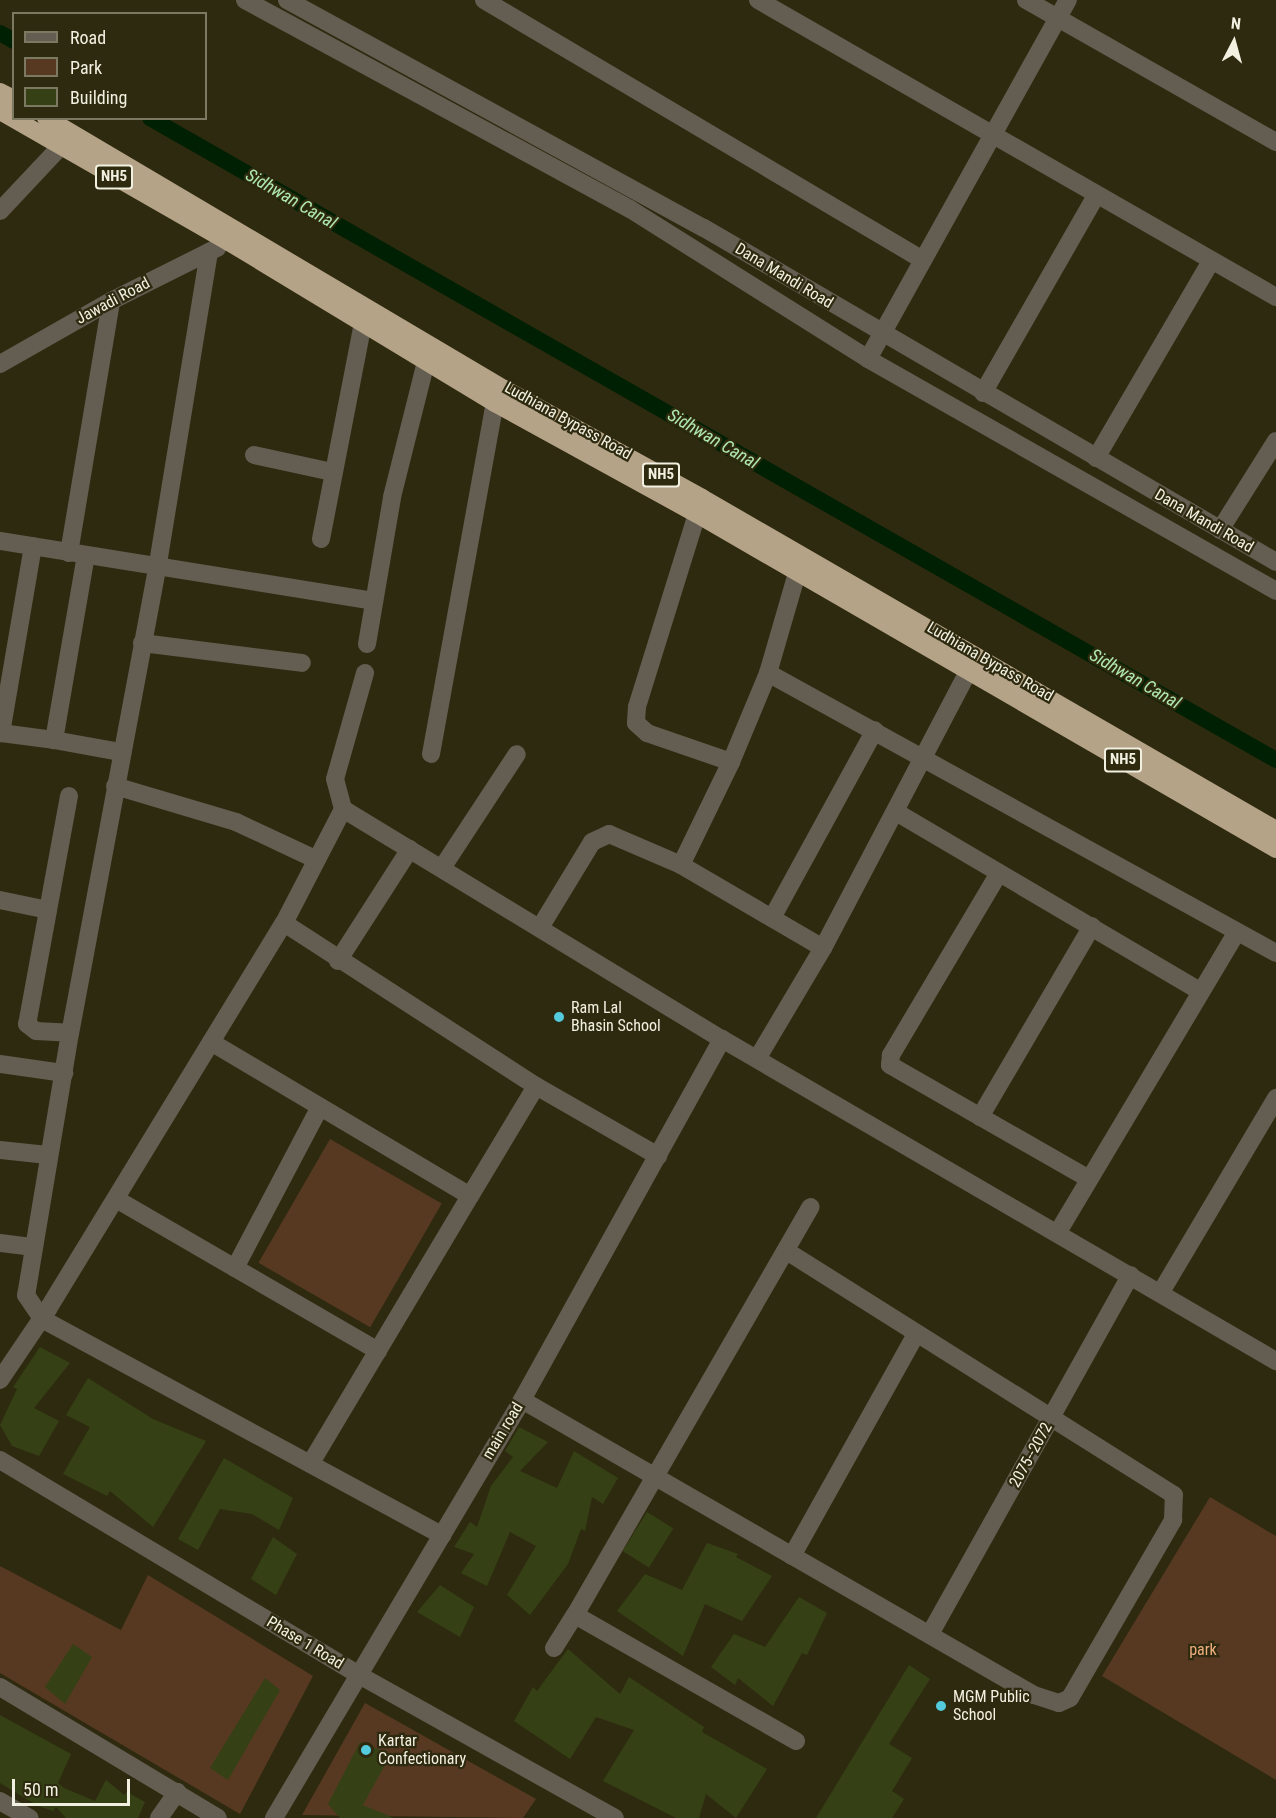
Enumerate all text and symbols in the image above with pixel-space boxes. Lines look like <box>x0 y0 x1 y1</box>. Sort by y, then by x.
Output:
legend <box>12 12 207 120</box>
north arrow <box>1204 12 1264 72</box>
text: N <box>1230 14 1242 34</box>
text: Road <box>70 27 106 48</box>
text: Park <box>70 57 102 78</box>
text: Building <box>70 87 127 108</box>
water label: Sidhwan Canal <box>242 164 340 234</box>
road number: NH5 <box>94 165 134 189</box>
street label: Dana Mandi Road <box>732 239 836 313</box>
street label: Jawadi Road <box>73 274 153 328</box>
street label: Ludhiana Bypass Road <box>501 378 635 464</box>
water label: Sidhwan Canal <box>664 404 762 474</box>
road number: NH5 <box>642 463 680 487</box>
street label: Dana Mandi Road <box>1151 485 1257 557</box>
street label: Ludhiana Bypass Road <box>924 618 1056 706</box>
water label: Sidhwan Canal <box>1086 644 1184 714</box>
road number: NH5 <box>1104 748 1142 772</box>
place label: Ram Lal Bhasin School <box>571 998 661 1036</box>
marker: Ram Lal Bhasin School <box>552 1010 566 1024</box>
street label: main road <box>479 1399 527 1463</box>
street label: 2075--2072 <box>1005 1419 1057 1491</box>
street label: Phase 1 Road <box>263 1613 347 1673</box>
park label: park <box>1189 1640 1217 1660</box>
place label: MGM Public School <box>953 1687 1030 1725</box>
marker: MGM Public School <box>934 1699 948 1713</box>
place label: Kartar Confectionary <box>378 1731 466 1769</box>
marker: Kartar Confectionary <box>359 1743 373 1757</box>
scale bar <box>15 1767 134 1805</box>
text: 50 m <box>23 1779 58 1800</box>

